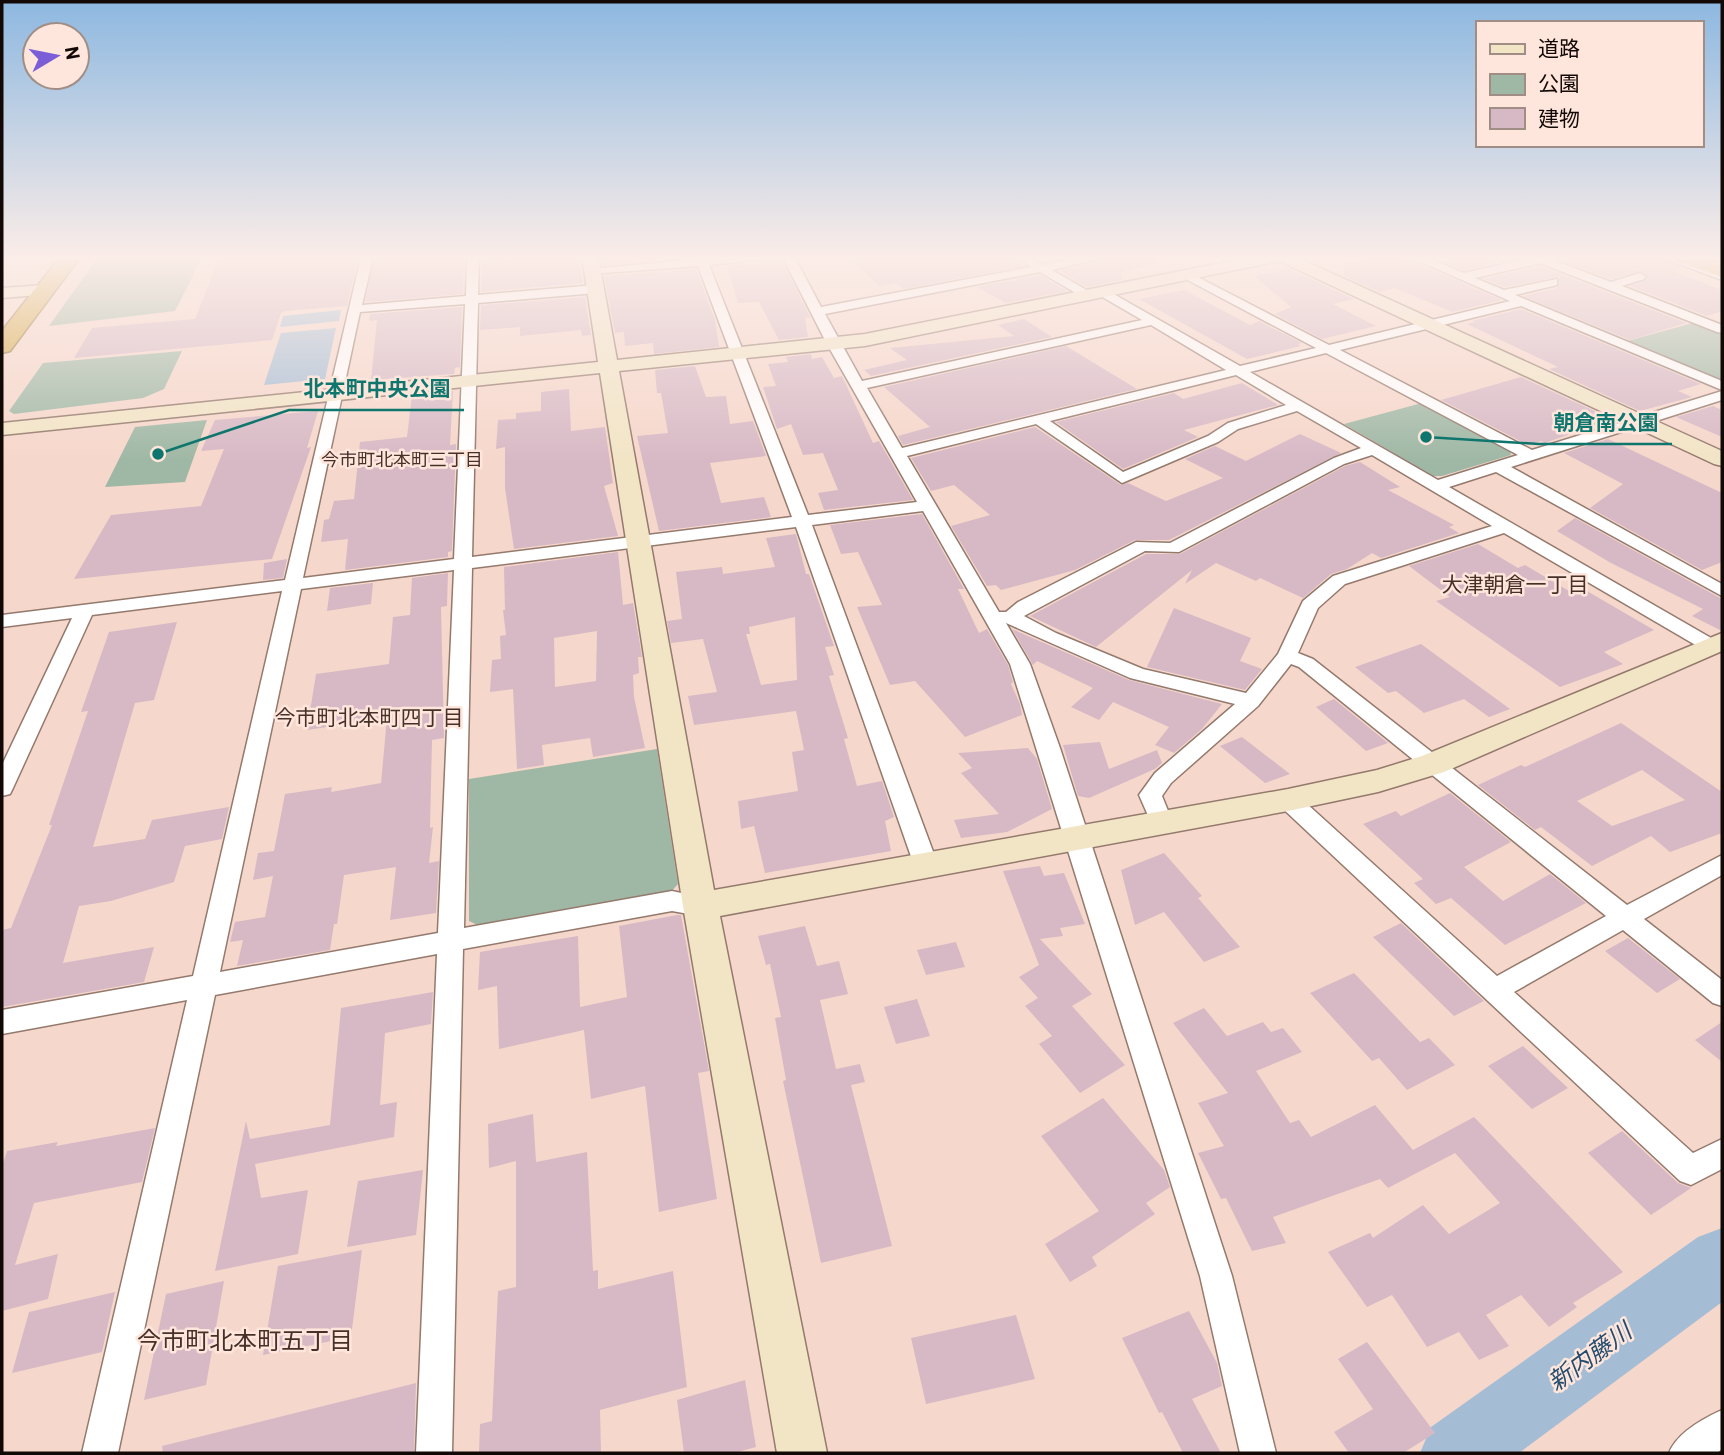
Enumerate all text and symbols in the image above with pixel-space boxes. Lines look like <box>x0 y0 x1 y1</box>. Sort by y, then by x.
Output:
north arrow <box>21 21 91 91</box>
legend <box>1476 21 1703 147</box>
text: 道路 <box>1538 35 1580 60</box>
text: N <box>61 45 86 61</box>
text: 公園 <box>1538 70 1580 95</box>
text: 建物 <box>1538 105 1580 130</box>
callout: 北本町中央公園 <box>289 368 464 410</box>
text: 北本町中央公園 <box>304 375 451 400</box>
callout: 朝倉南公園 <box>1539 402 1672 444</box>
text: 朝倉南公園 <box>1554 409 1659 434</box>
district label: 今市町北本町三丁目 <box>321 448 483 470</box>
district label: 大津朝倉一丁目 <box>1442 571 1589 596</box>
district label: 今市町北本町四丁目 <box>275 704 464 729</box>
water label: 新内藤川 <box>1542 1314 1639 1396</box>
district label: 今市町北本町五丁目 <box>137 1325 353 1354</box>

